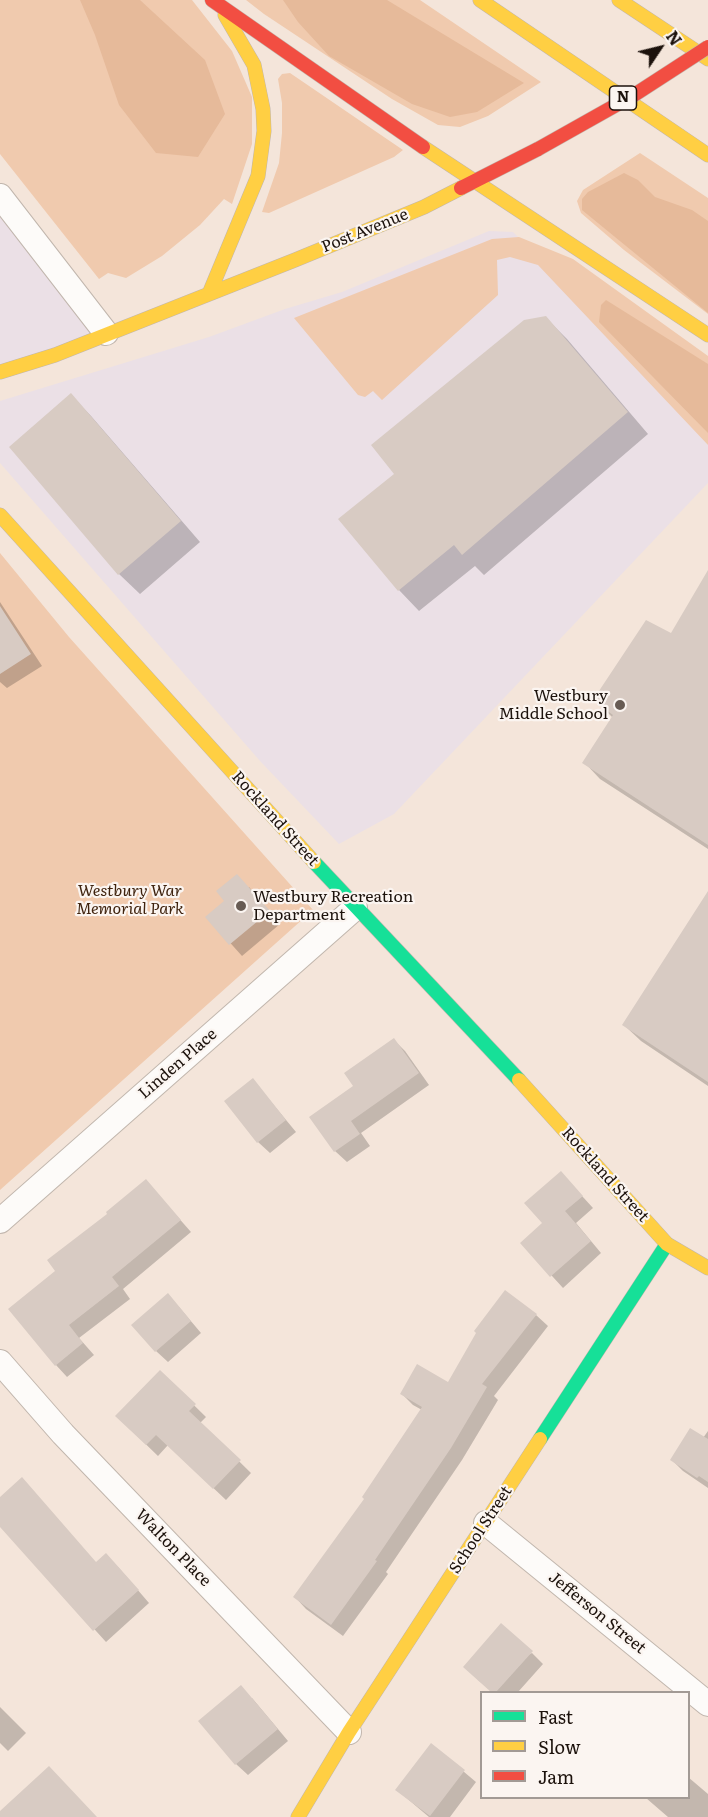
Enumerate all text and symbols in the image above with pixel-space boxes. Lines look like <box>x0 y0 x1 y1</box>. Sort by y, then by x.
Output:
north arrow <box>630 18 690 78</box>
text: N <box>661 25 688 50</box>
road number: N <box>610 86 636 110</box>
street label: Post Avenue <box>319 205 411 257</box>
place label: Westbury Middle School <box>499 686 608 724</box>
marker: Westbury Middle School <box>613 698 627 712</box>
street label: Rockland Street <box>227 768 323 870</box>
park label: Westbury War Memorial Park <box>76 881 184 919</box>
place label: Westbury Recreation Department <box>253 887 413 925</box>
marker: Westbury Recreation Department <box>234 899 248 913</box>
street label: Linden Place <box>135 1025 221 1103</box>
street label: Rockland Street <box>557 1124 653 1226</box>
street label: School Street <box>446 1483 516 1577</box>
street label: Walton Place <box>131 1505 215 1591</box>
street label: Jefferson Street <box>544 1568 650 1658</box>
legend <box>480 1691 690 1799</box>
text: Fast <box>538 1703 573 1730</box>
text: Slow <box>538 1733 580 1760</box>
text: Jam <box>538 1763 574 1790</box>

